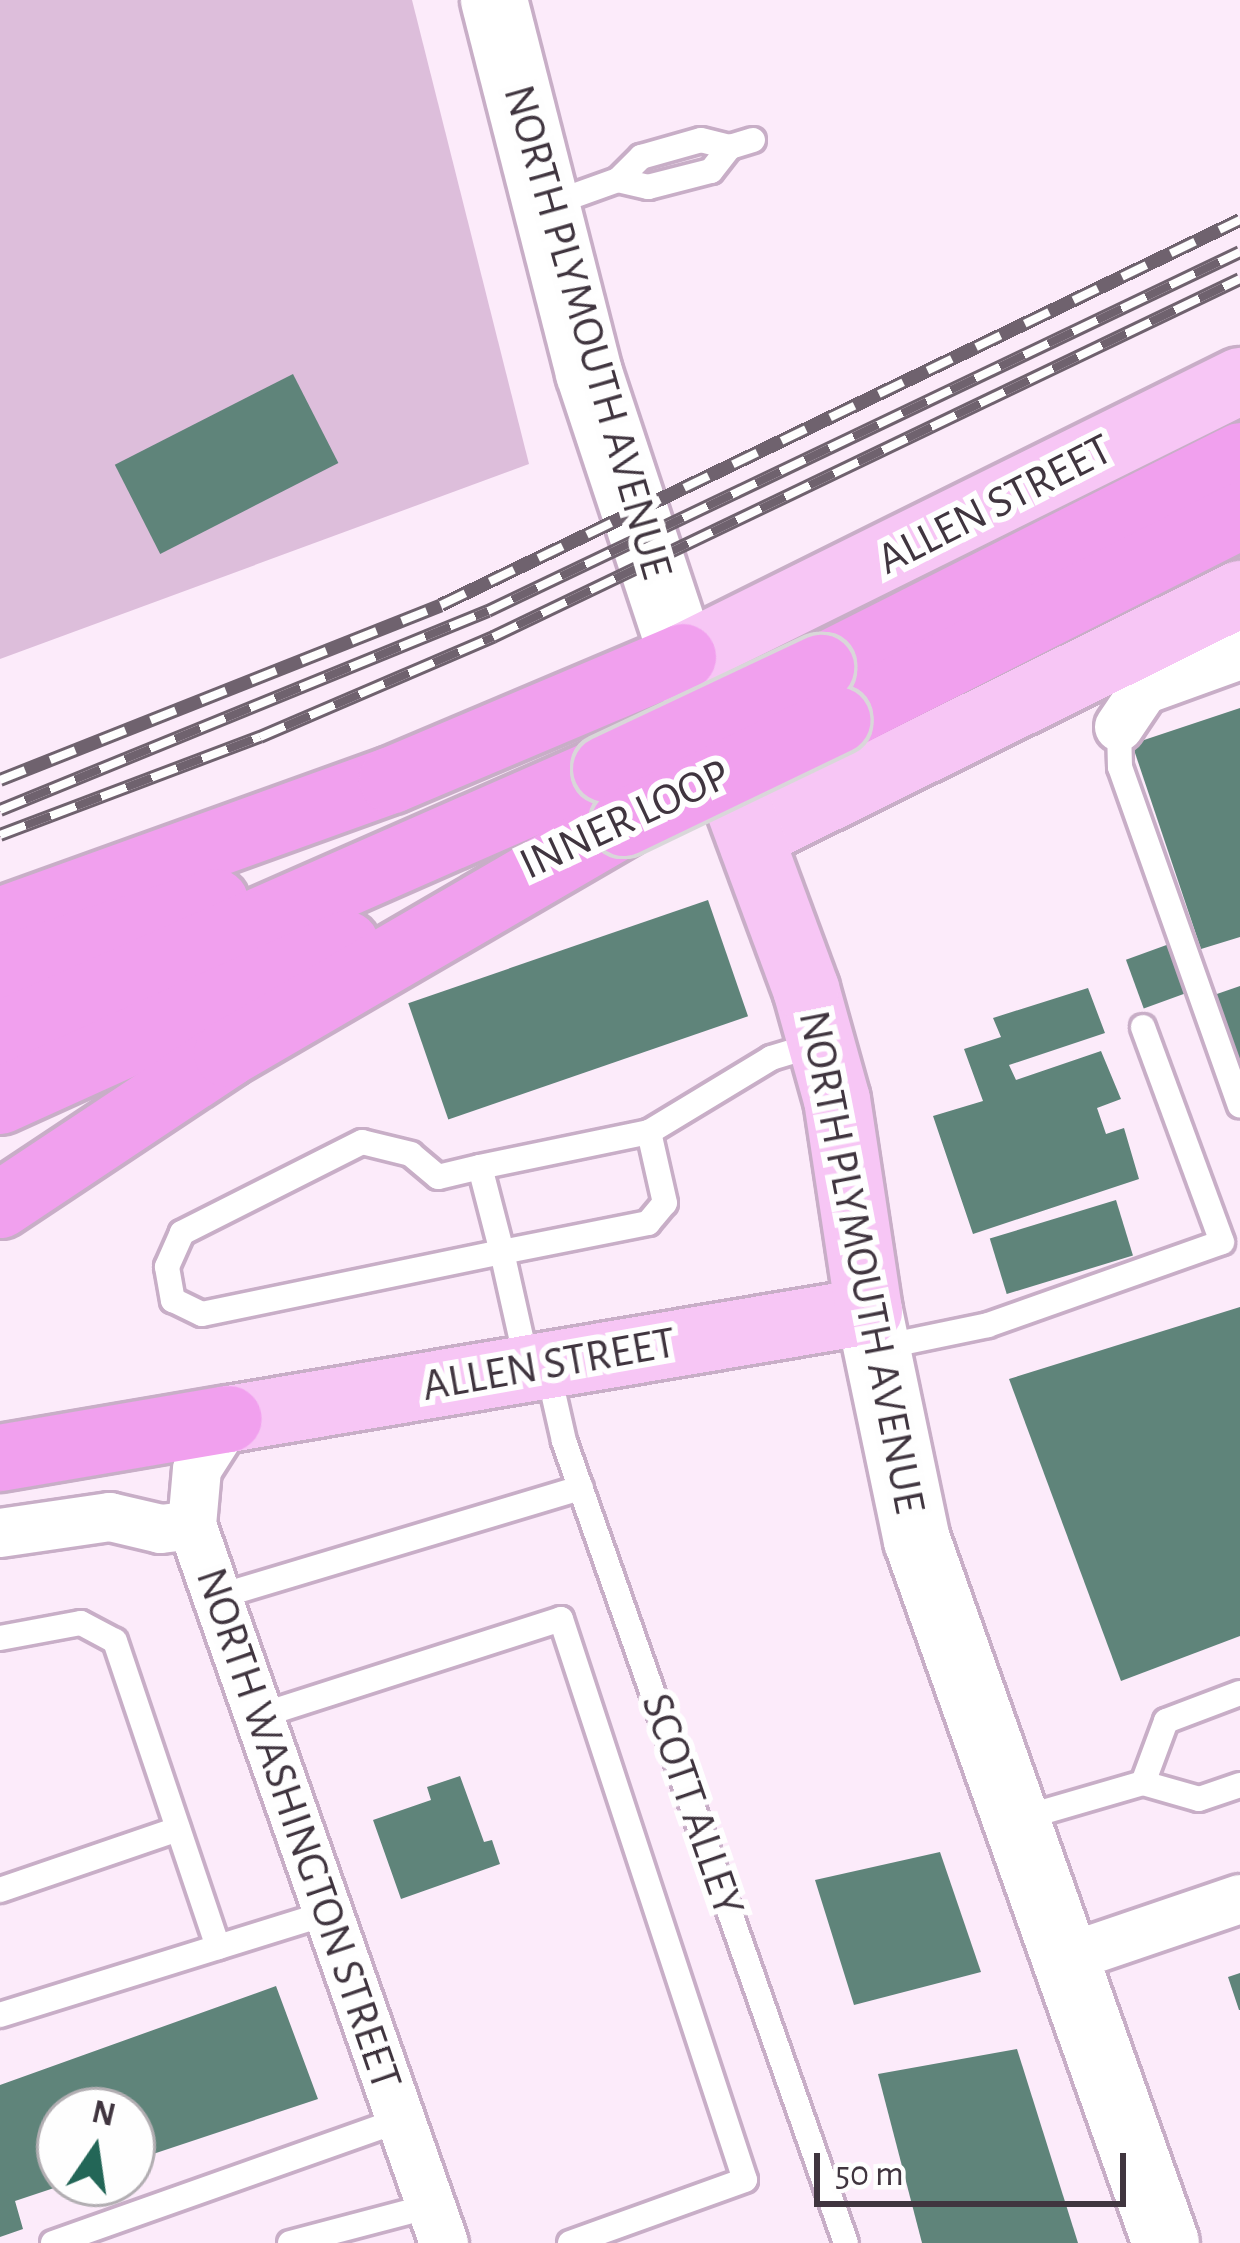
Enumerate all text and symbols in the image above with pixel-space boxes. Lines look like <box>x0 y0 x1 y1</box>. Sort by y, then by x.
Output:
street label: NORTH PLYMOUTH AVENUE <box>491 79 683 585</box>
street label: ALLEN STREET <box>869 423 1121 587</box>
street label: INNER LOOP <box>511 748 739 892</box>
street label: NORTH PLYMOUTH AVENUE <box>786 1006 936 1518</box>
street label: ALLEN STREET <box>418 1316 680 1414</box>
street label: NORTH WASHINGTON STREET <box>183 1561 413 2097</box>
street label: SCOTT ALLEY <box>629 1687 755 1923</box>
north arrow <box>36 2087 156 2207</box>
text: N <box>89 2096 118 2133</box>
scale bar <box>820 2129 1132 2203</box>
text: 50 m <box>835 2156 904 2192</box>

